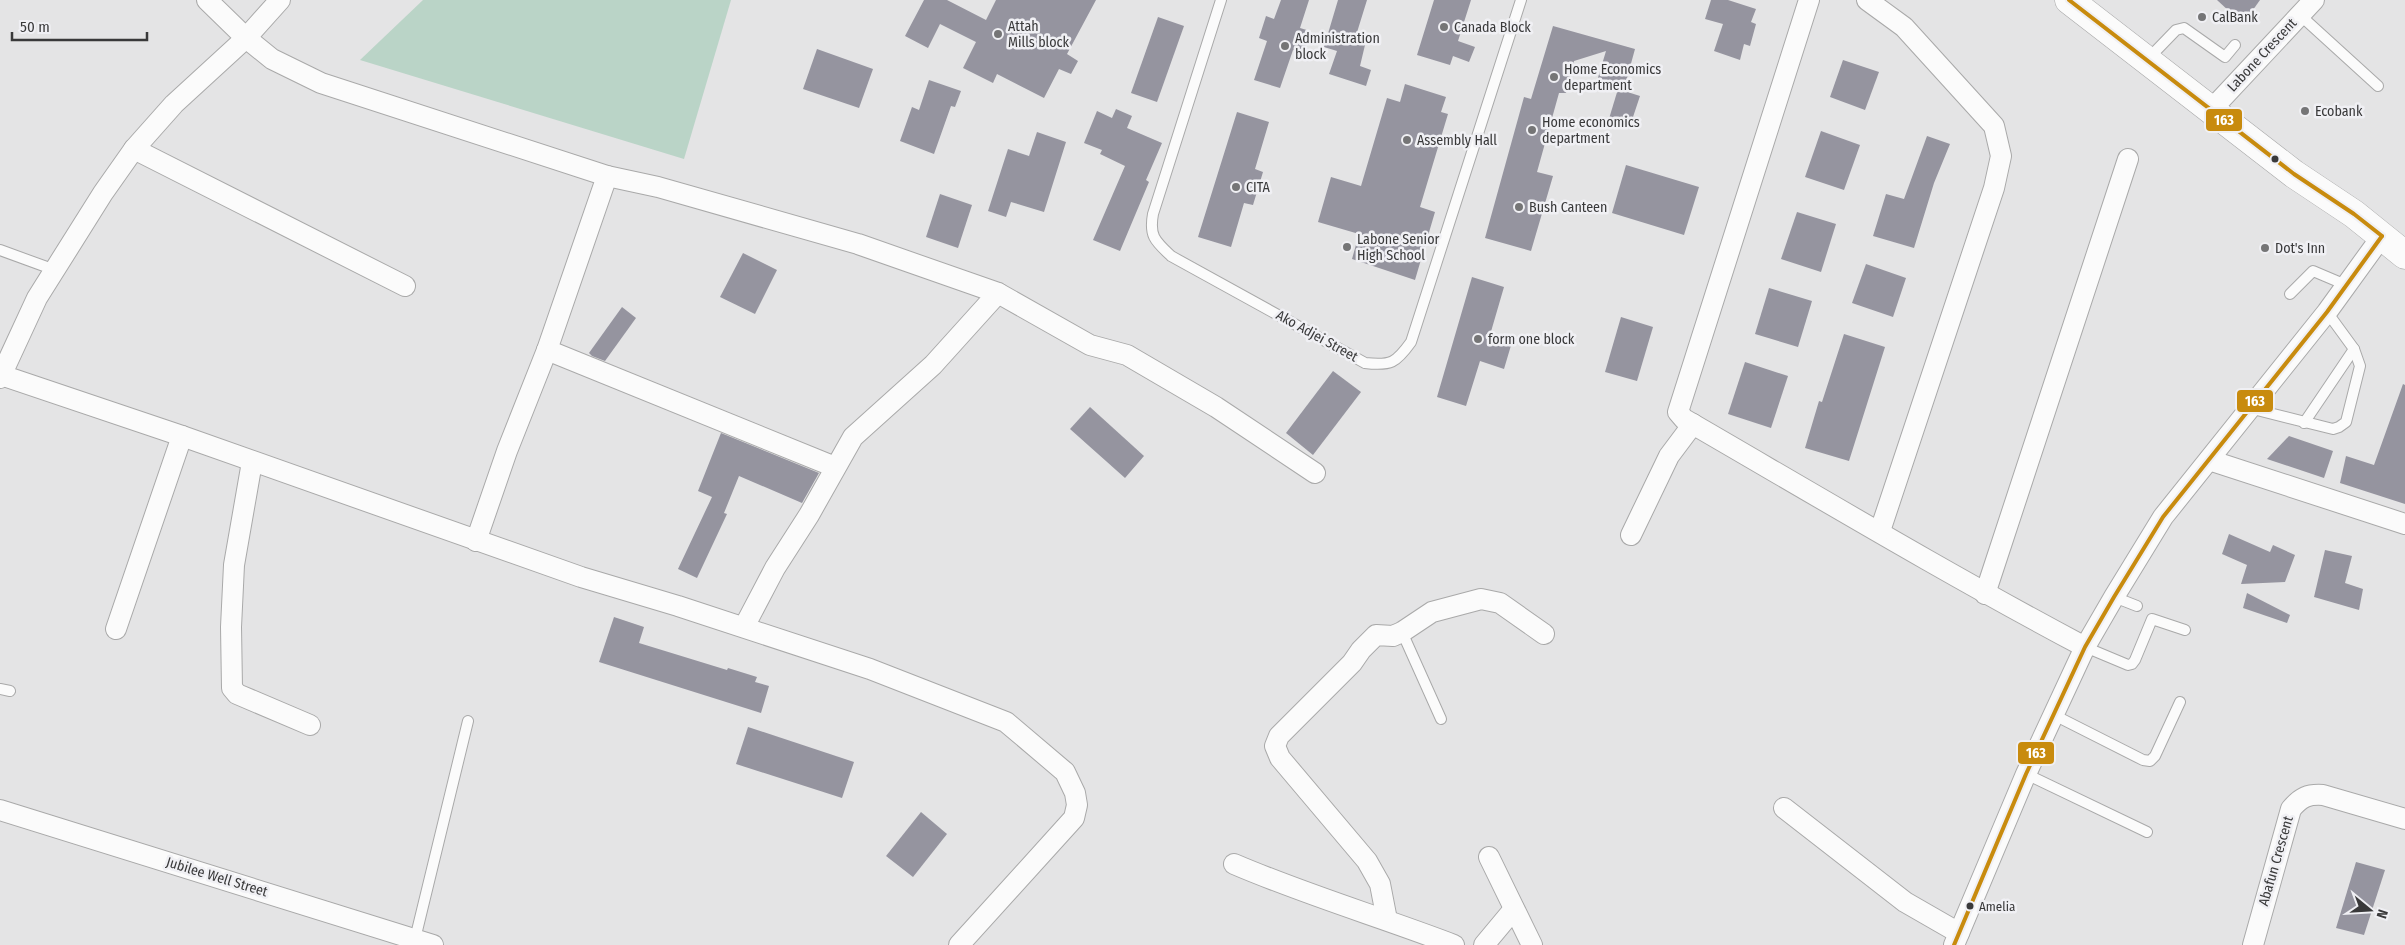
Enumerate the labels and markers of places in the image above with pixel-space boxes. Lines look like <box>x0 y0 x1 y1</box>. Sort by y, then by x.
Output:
place label: CalBank <box>2212 9 2258 26</box>
marker: CalBank <box>2196 11 2208 23</box>
place label: Attah Mills block <box>1008 18 1070 51</box>
place label: Canada Block <box>1454 19 1531 36</box>
marker: Canada Block <box>1438 21 1450 33</box>
marker: Attah Mills block <box>992 28 1004 40</box>
place label: Administration block <box>1295 30 1380 63</box>
marker: Administration block <box>1279 40 1291 52</box>
place label: Home Economics department <box>1564 61 1661 94</box>
marker: Home Economics department <box>1548 71 1560 83</box>
place label: Ecobank <box>2315 103 2363 120</box>
marker: Ecobank <box>2299 105 2311 117</box>
place label: Home economics department <box>1542 114 1640 147</box>
marker: Home economics department <box>1526 124 1538 136</box>
place label: Assembly Hall <box>1417 132 1497 149</box>
marker: Assembly Hall <box>1401 134 1413 146</box>
unlabelled marker <box>2270 154 2280 164</box>
place label: CITA <box>1246 179 1271 196</box>
marker: CITA <box>1230 181 1242 193</box>
place label: Bush Canteen <box>1529 199 1607 216</box>
marker: Bush Canteen <box>1513 201 1525 213</box>
place label: Labone Senior High School <box>1357 231 1439 264</box>
place label: Dot's Inn <box>2275 240 2325 257</box>
marker: Labone Senior High School <box>1341 241 1353 253</box>
marker: Dot's Inn <box>2259 242 2271 254</box>
place label: form one block <box>1488 331 1575 348</box>
marker: form one block <box>1472 333 1484 345</box>
place label: Amelia <box>1979 899 2015 914</box>
marker: Amelia <box>1965 901 1975 911</box>

